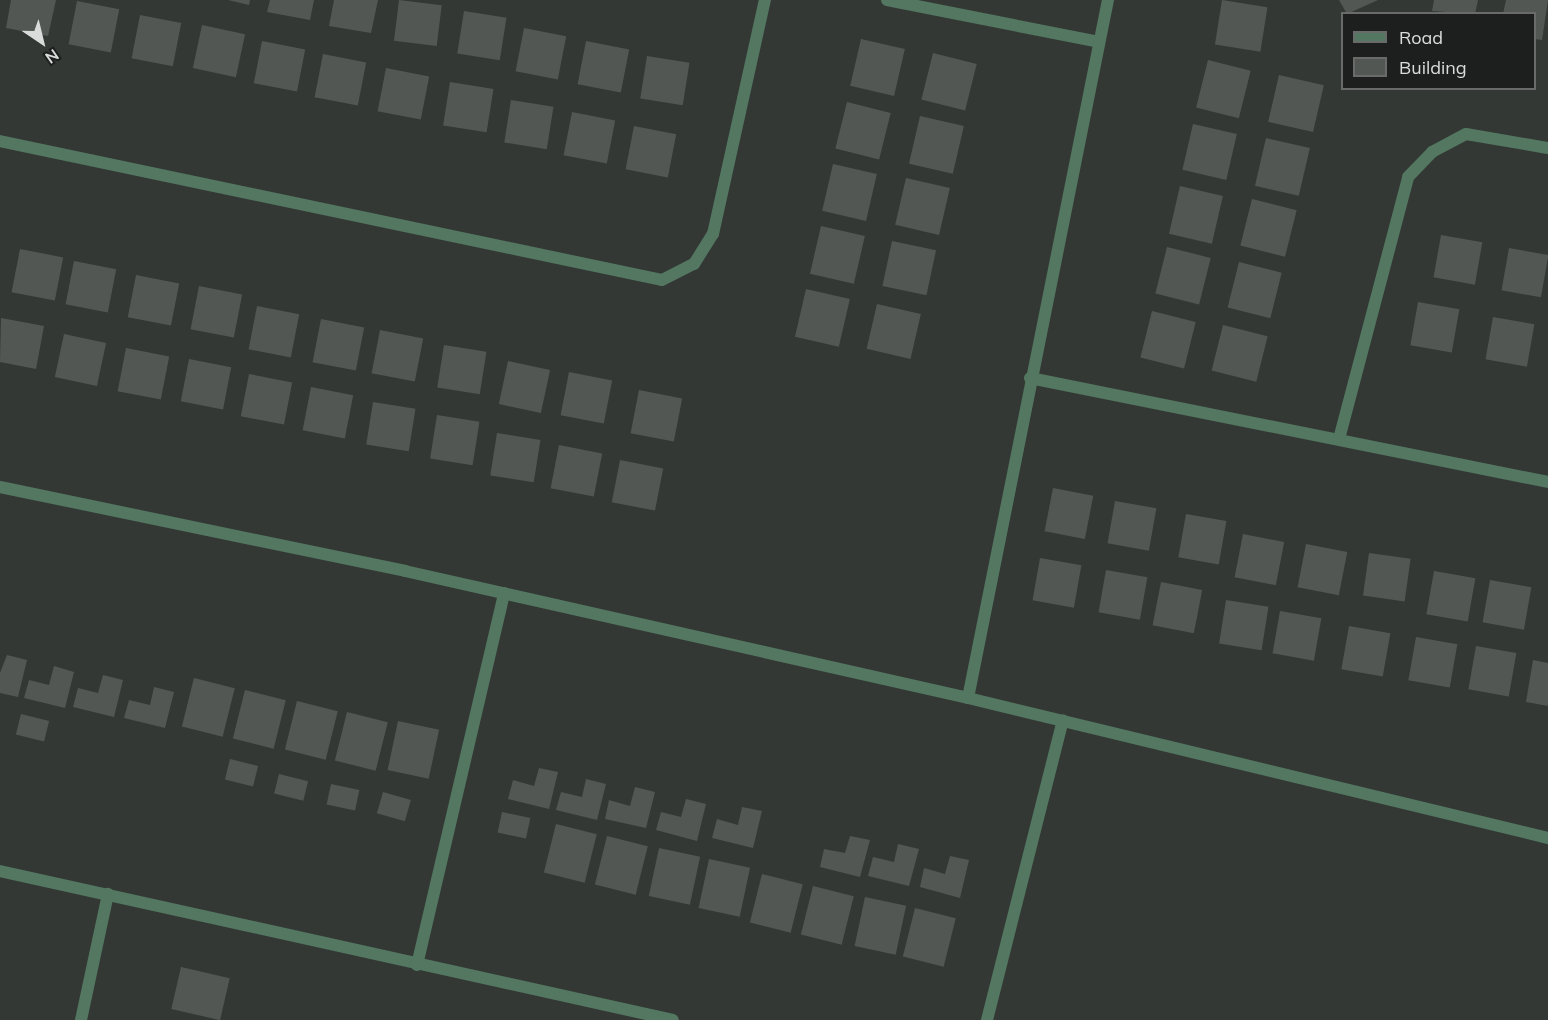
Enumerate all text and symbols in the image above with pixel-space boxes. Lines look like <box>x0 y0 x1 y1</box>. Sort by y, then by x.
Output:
north arrow <box>12 12 72 72</box>
legend <box>1341 12 1536 90</box>
text: Road <box>1399 26 1443 49</box>
text: N <box>42 45 63 68</box>
text: Building <box>1399 56 1467 79</box>

